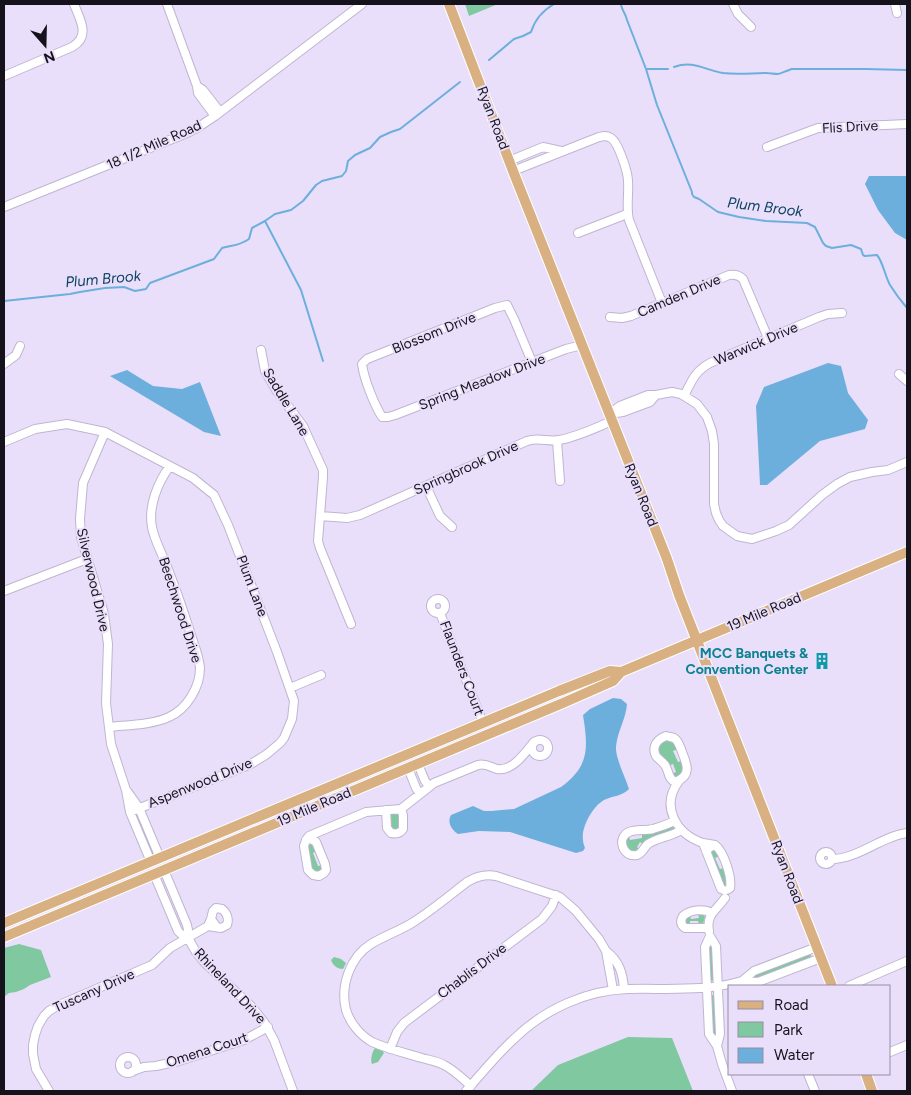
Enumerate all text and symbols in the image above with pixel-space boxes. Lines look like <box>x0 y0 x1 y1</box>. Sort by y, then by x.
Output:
north arrow <box>20 20 70 70</box>
text: N <box>41 47 57 67</box>
street label: Ryan Road <box>473 84 513 152</box>
street label: 18 1/2 Mile Road <box>104 117 204 173</box>
street label: Flis Drive <box>821 117 879 137</box>
water label: Plum Brook <box>726 193 804 221</box>
water label: Plum Brook <box>64 267 142 291</box>
street label: Camden Drive <box>635 271 723 321</box>
street label: Blossom Drive <box>390 308 479 357</box>
street label: Warwick Drive <box>712 319 801 369</box>
street label: Spring Meadow Drive <box>416 350 548 414</box>
street label: Saddle Lane <box>259 365 313 439</box>
street label: Springbrook Drive <box>411 437 521 499</box>
street label: Ryan Road <box>621 461 661 529</box>
street label: Silverwood Drive <box>73 527 113 634</box>
street label: Plum Lane <box>233 553 272 619</box>
street label: Beechwood Drive <box>155 555 205 665</box>
street label: 19 Mile Road <box>724 589 804 635</box>
street label: Flaunders Court <box>436 618 488 718</box>
place label: MCC Banquets & Convention Center <box>686 645 809 678</box>
building icon: MCC Banquets & Convention Center <box>812 651 832 671</box>
street label: Aspenwood Drive <box>145 754 255 812</box>
street label: 19 Mile Road <box>274 784 354 830</box>
street label: Ryan Road <box>767 838 807 906</box>
street label: Chablis Drive <box>434 939 510 1002</box>
street label: Rhineland Drive <box>191 945 270 1028</box>
street label: Tuscany Drive <box>51 965 138 1016</box>
legend <box>728 985 891 1075</box>
text: Road <box>774 996 809 1014</box>
text: Park <box>774 1021 803 1039</box>
street label: Omena Court <box>164 1029 250 1071</box>
text: Water <box>774 1046 814 1064</box>

